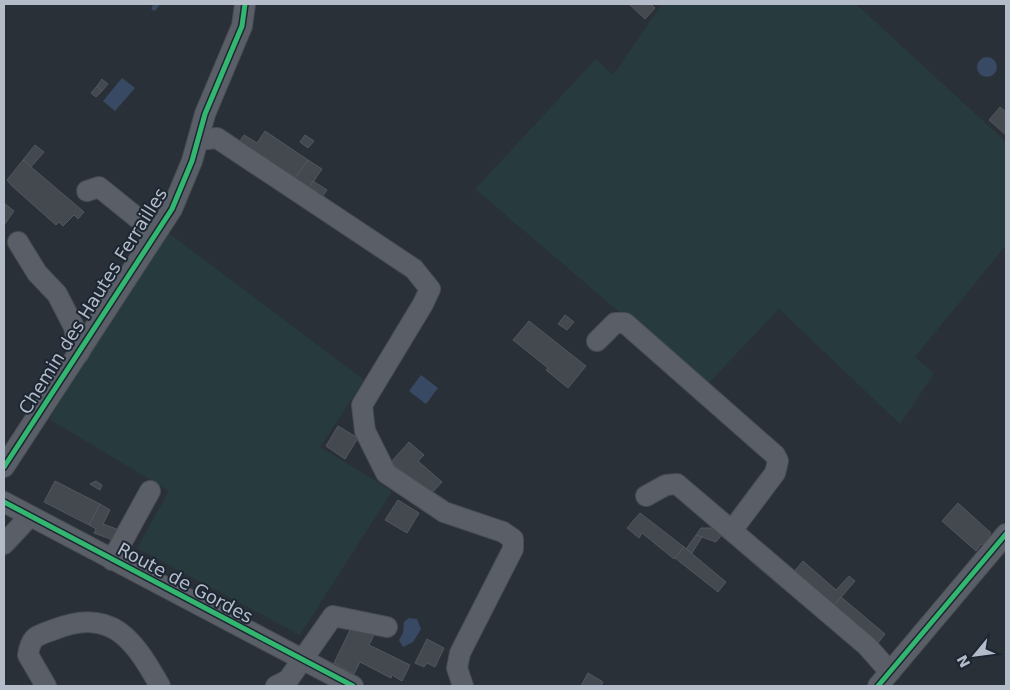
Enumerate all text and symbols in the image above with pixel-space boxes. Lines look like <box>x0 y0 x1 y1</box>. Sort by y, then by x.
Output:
street label: Chemin des Hautes Ferrailles <box>14 184 171 418</box>
street label: Route de Gordes <box>114 538 256 627</box>
north arrow <box>950 630 1000 680</box>
text: N <box>954 652 973 670</box>

